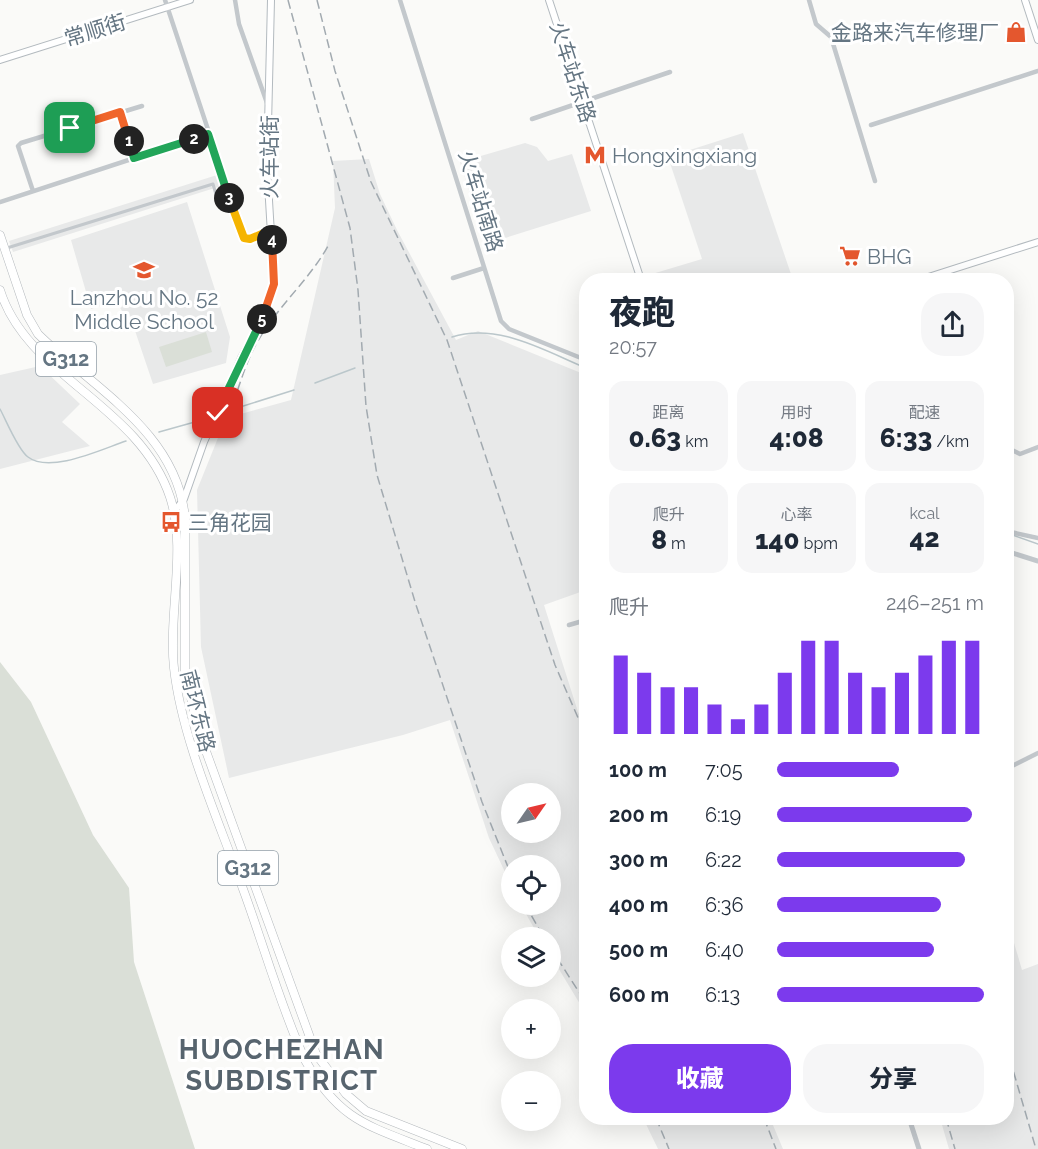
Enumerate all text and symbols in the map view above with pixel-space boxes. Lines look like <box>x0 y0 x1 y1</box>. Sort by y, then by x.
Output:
street label: 常顺街 <box>61 9 129 51</box>
street label: 火车站东路 <box>545 18 601 126</box>
place label: 金路来汽车修理厂 <box>831 20 999 45</box>
shop icon: 金路来汽车修理厂 <box>1004 20 1028 44</box>
pin <box>44 102 95 153</box>
icon: arrive <box>53 111 86 144</box>
street label: 火车站街 <box>257 115 282 199</box>
pin: 2 <box>179 124 209 154</box>
pin: 1 <box>114 126 144 156</box>
text: 2 <box>189 129 199 148</box>
text: 1 <box>125 131 133 150</box>
metro station icon: Hongxingxiang <box>583 143 607 167</box>
place label: Hongxingxiang <box>612 143 757 168</box>
street label: 火车站南路 <box>454 147 508 255</box>
pin: 3 <box>214 183 244 213</box>
text: 3 <box>225 188 233 207</box>
pin: 4 <box>257 225 287 255</box>
text: 4 <box>267 230 277 249</box>
supermarket icon: BHG <box>838 244 862 268</box>
place label: BHG <box>867 244 912 269</box>
school or university icon: Lanzhou No. 52 Middle School <box>132 258 156 282</box>
place label: Lanzhou No. 52 Middle School <box>70 285 218 334</box>
text: 夜跑 <box>609 293 675 332</box>
button: share <box>921 293 984 356</box>
pin: 5 <box>247 304 277 334</box>
text: 5 <box>258 309 266 328</box>
text: 20:57 <box>609 335 657 359</box>
road number: G312 <box>36 342 96 376</box>
pin <box>192 387 243 438</box>
icon: check <box>201 396 234 429</box>
text: 距离 <box>652 403 685 422</box>
text: 用时 <box>780 403 813 422</box>
text: 配速 <box>908 403 941 422</box>
text: 0.63 <box>629 423 681 453</box>
text: 4:08 <box>770 423 823 453</box>
text: 6:33 <box>880 423 932 453</box>
text: km <box>681 432 708 451</box>
text: /km <box>932 432 969 451</box>
text: kcal <box>910 504 939 523</box>
text: 爬升 <box>652 505 685 524</box>
text: 心率 <box>780 505 813 524</box>
bus stop icon: 三角花园 <box>159 510 183 534</box>
place label: 三角花园 <box>188 510 272 535</box>
text: 42 <box>909 523 940 553</box>
text: 8 <box>651 525 667 555</box>
text: 140 <box>755 525 799 555</box>
text: m <box>667 534 686 553</box>
text: bpm <box>799 534 838 553</box>
text: 246–251 m <box>886 591 984 615</box>
text: 爬升 <box>609 595 649 619</box>
street label: 南环东路 <box>176 667 220 755</box>
text: 100 m <box>609 758 667 782</box>
text: 7:05 <box>705 758 743 782</box>
north arrow <box>501 783 561 843</box>
map controls <box>501 783 561 1131</box>
text: 200 m <box>609 803 668 827</box>
text: 6:19 <box>705 803 741 827</box>
text: 300 m <box>609 848 668 872</box>
text: 6:22 <box>705 848 742 872</box>
road number: G312 <box>218 851 278 885</box>
button: locate <box>501 855 561 915</box>
text: 400 m <box>609 893 668 917</box>
text: 6:36 <box>705 893 744 917</box>
button: layers <box>501 927 561 987</box>
text: 500 m <box>609 938 668 962</box>
text: 6:40 <box>705 938 744 962</box>
text: 600 m <box>609 983 669 1007</box>
text: 6:13 <box>705 983 740 1007</box>
button: + <box>501 999 561 1059</box>
district label: HUOCHEZHAN SUBDISTRICT <box>179 1034 385 1096</box>
button: 收藏 <box>609 1044 791 1113</box>
button: 分享 <box>803 1044 984 1113</box>
button: − <box>501 1071 561 1131</box>

